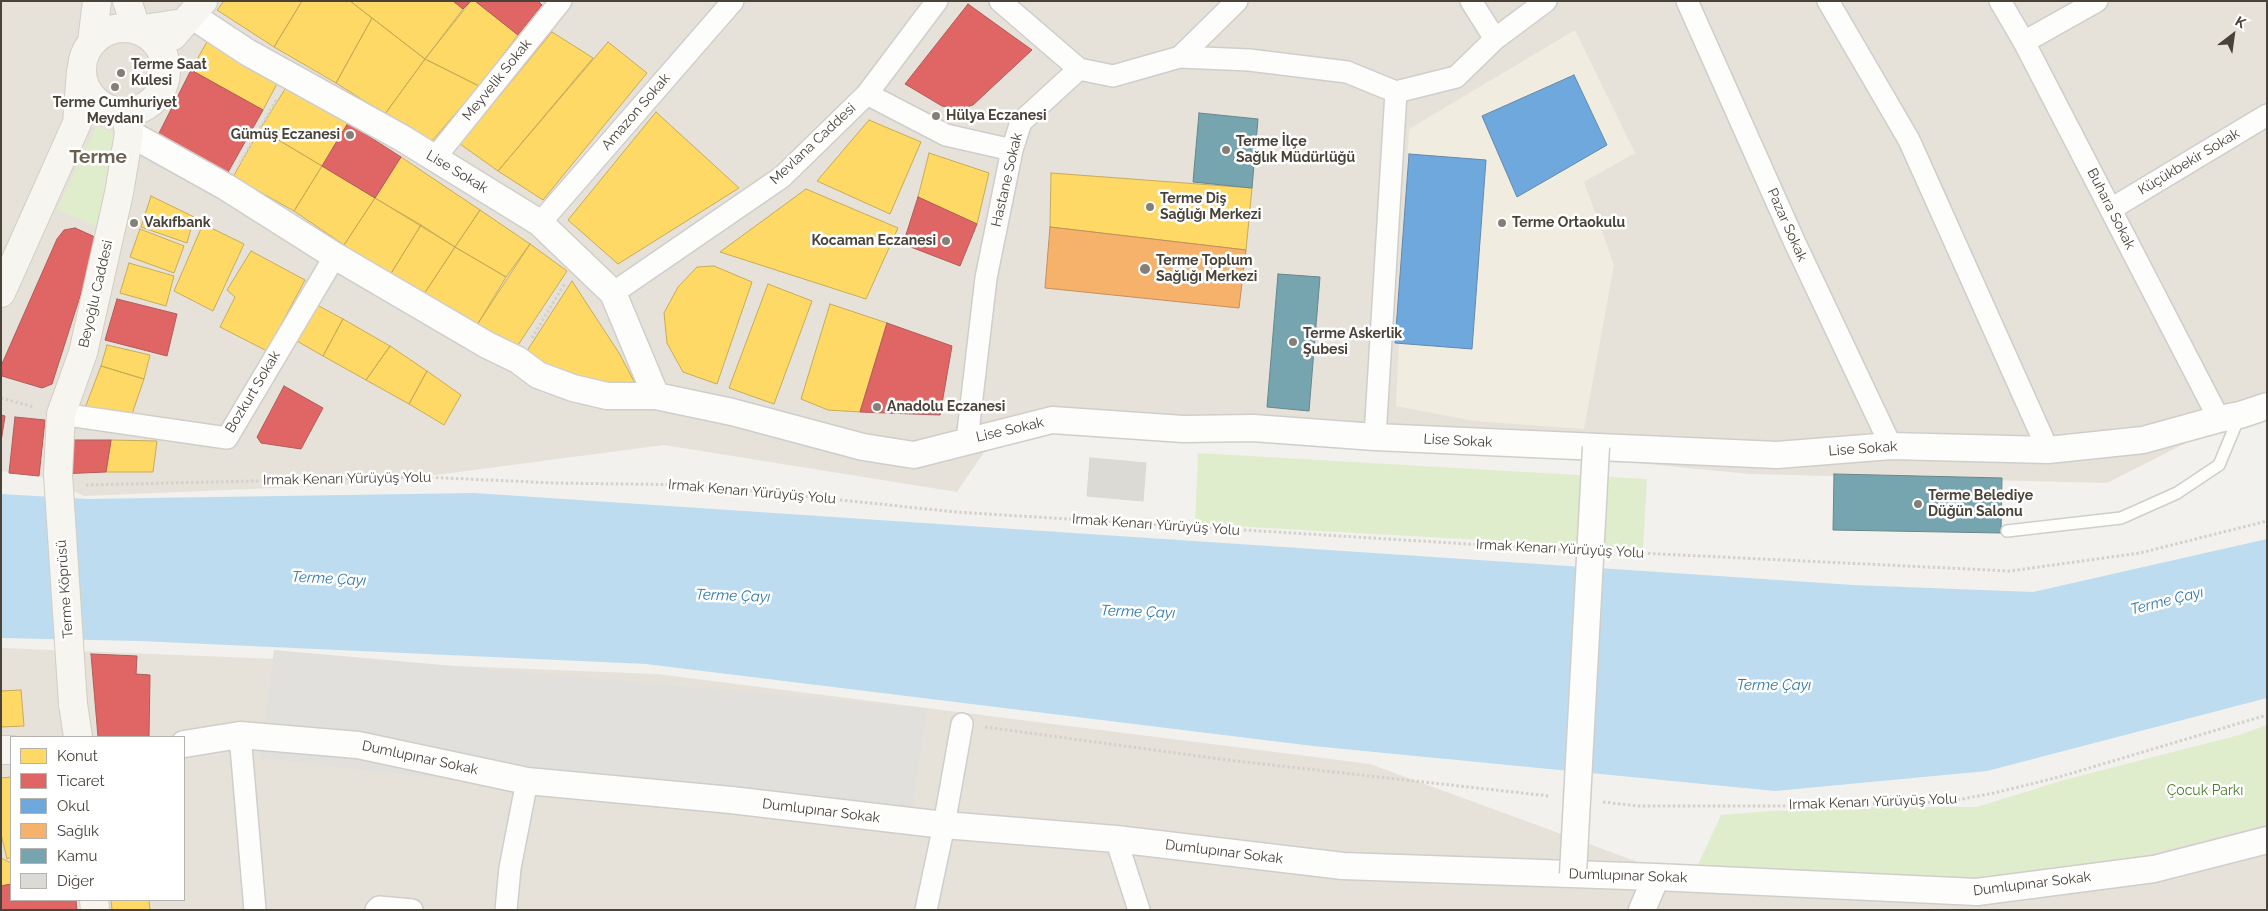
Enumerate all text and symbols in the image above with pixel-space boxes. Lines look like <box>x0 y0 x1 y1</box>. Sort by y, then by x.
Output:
north arrow <box>2208 10 2258 60</box>
text: K <box>2232 13 2249 31</box>
street label: Meyvelik Sokak <box>459 36 535 124</box>
place label: Terme Saat Kulesi <box>131 57 207 90</box>
marker: Terme Saat Kulesi <box>115 67 127 79</box>
street label: Amazon Sokak <box>598 70 674 154</box>
marker: Terme Cumhuriyet Meydanı <box>109 81 121 93</box>
place label: Terme Cumhuriyet Meydanı <box>53 95 177 128</box>
street label: Mevlana Caddesi <box>767 100 859 188</box>
place label: Hülya Eczanesi <box>946 108 1046 124</box>
marker: Hülya Eczanesi <box>930 110 942 122</box>
street label: Küçükbekir Sokak <box>2135 125 2243 199</box>
place label: Gümüş Eczanesi <box>231 127 340 143</box>
marker: Gümüş Eczanesi <box>344 129 356 141</box>
street label: Hastane Sokak <box>988 131 1026 229</box>
place label: Terme İlçe Sağlık Müdürlüğü <box>1236 134 1355 166</box>
marker: Terme İlçe Sağlık Müdürlüğü <box>1220 144 1232 156</box>
district label: Terme <box>69 146 127 168</box>
street label: Lise Sokak <box>423 147 491 197</box>
street label: Buhara Sokak <box>2083 166 2139 252</box>
street label: Pazar Sokak <box>1763 186 1811 264</box>
place label: Terme Diş Sağlığı Merkezi <box>1160 191 1261 223</box>
marker: Terme Diş Sağlığı Merkezi <box>1144 201 1156 213</box>
place label: Vakıfbank <box>144 215 210 231</box>
place label: Terme Ortaokulu <box>1512 215 1625 231</box>
marker: Vakıfbank <box>128 217 140 229</box>
marker: Terme Ortaokulu <box>1496 217 1508 229</box>
place label: Kocaman Eczanesi <box>811 233 936 249</box>
marker: Kocaman Eczanesi <box>940 235 952 247</box>
street label: Beyoğlu Caddesi <box>75 239 117 349</box>
place label: Terme Toplum Sağlığı Merkezi <box>1156 253 1257 286</box>
marker: Terme Toplum Sağlığı Merkezi <box>1138 262 1152 276</box>
place label: Terme Askerlik Şubesi <box>1303 326 1402 358</box>
marker: Terme Askerlik Şubesi <box>1287 336 1299 348</box>
street label: Bozkurt Sokak <box>222 348 284 436</box>
place label: Anadolu Eczanesi <box>887 399 1005 415</box>
marker: Anadolu Eczanesi <box>871 401 883 413</box>
street label: Lise Sokak <box>974 414 1046 446</box>
street label: Lise Sokak <box>1423 431 1493 451</box>
street label: Lise Sokak <box>1828 438 1898 460</box>
street label: Irmak Kenarı Yürüyüş Yolu <box>263 469 431 489</box>
street label: Irmak Kenarı Yürüyüş Yolu <box>667 476 837 508</box>
place label: Terme Belediye Düğün Salonu <box>1928 488 2033 520</box>
marker: Terme Belediye Düğün Salonu <box>1912 498 1924 510</box>
street label: Irmak Kenarı Yürüyüş Yolu <box>1071 511 1241 539</box>
street label: Irmak Kenarı Yürüyüş Yolu <box>1476 536 1644 562</box>
street label: Terme Köprüsü <box>53 539 77 639</box>
water label: Terme Çayı <box>291 568 367 590</box>
water label: Terme Çayı <box>2129 583 2205 619</box>
water label: Terme Çayı <box>695 586 771 606</box>
water label: Terme Çayı <box>1100 602 1176 622</box>
water label: Terme Çayı <box>1737 676 1811 694</box>
legend <box>10 736 185 901</box>
street label: Dumlupınar Sokak <box>360 737 480 779</box>
text: Konut <box>57 747 98 765</box>
text: Ticaret <box>57 772 105 790</box>
park label: Çocuk Parkı <box>2167 783 2243 799</box>
street label: Irmak Kenarı Yürüyüş Yolu <box>1789 791 1957 813</box>
street label: Dumlupınar Sokak <box>761 795 881 827</box>
text: Okul <box>57 797 89 815</box>
text: Sağlık <box>57 822 99 840</box>
street label: Dumlupınar Sokak <box>1164 836 1284 868</box>
text: Kamu <box>57 847 98 865</box>
street label: Dumlupınar Sokak <box>1568 866 1688 886</box>
street label: Dumlupınar Sokak <box>1972 868 2092 900</box>
text: Diğer <box>57 872 94 890</box>

